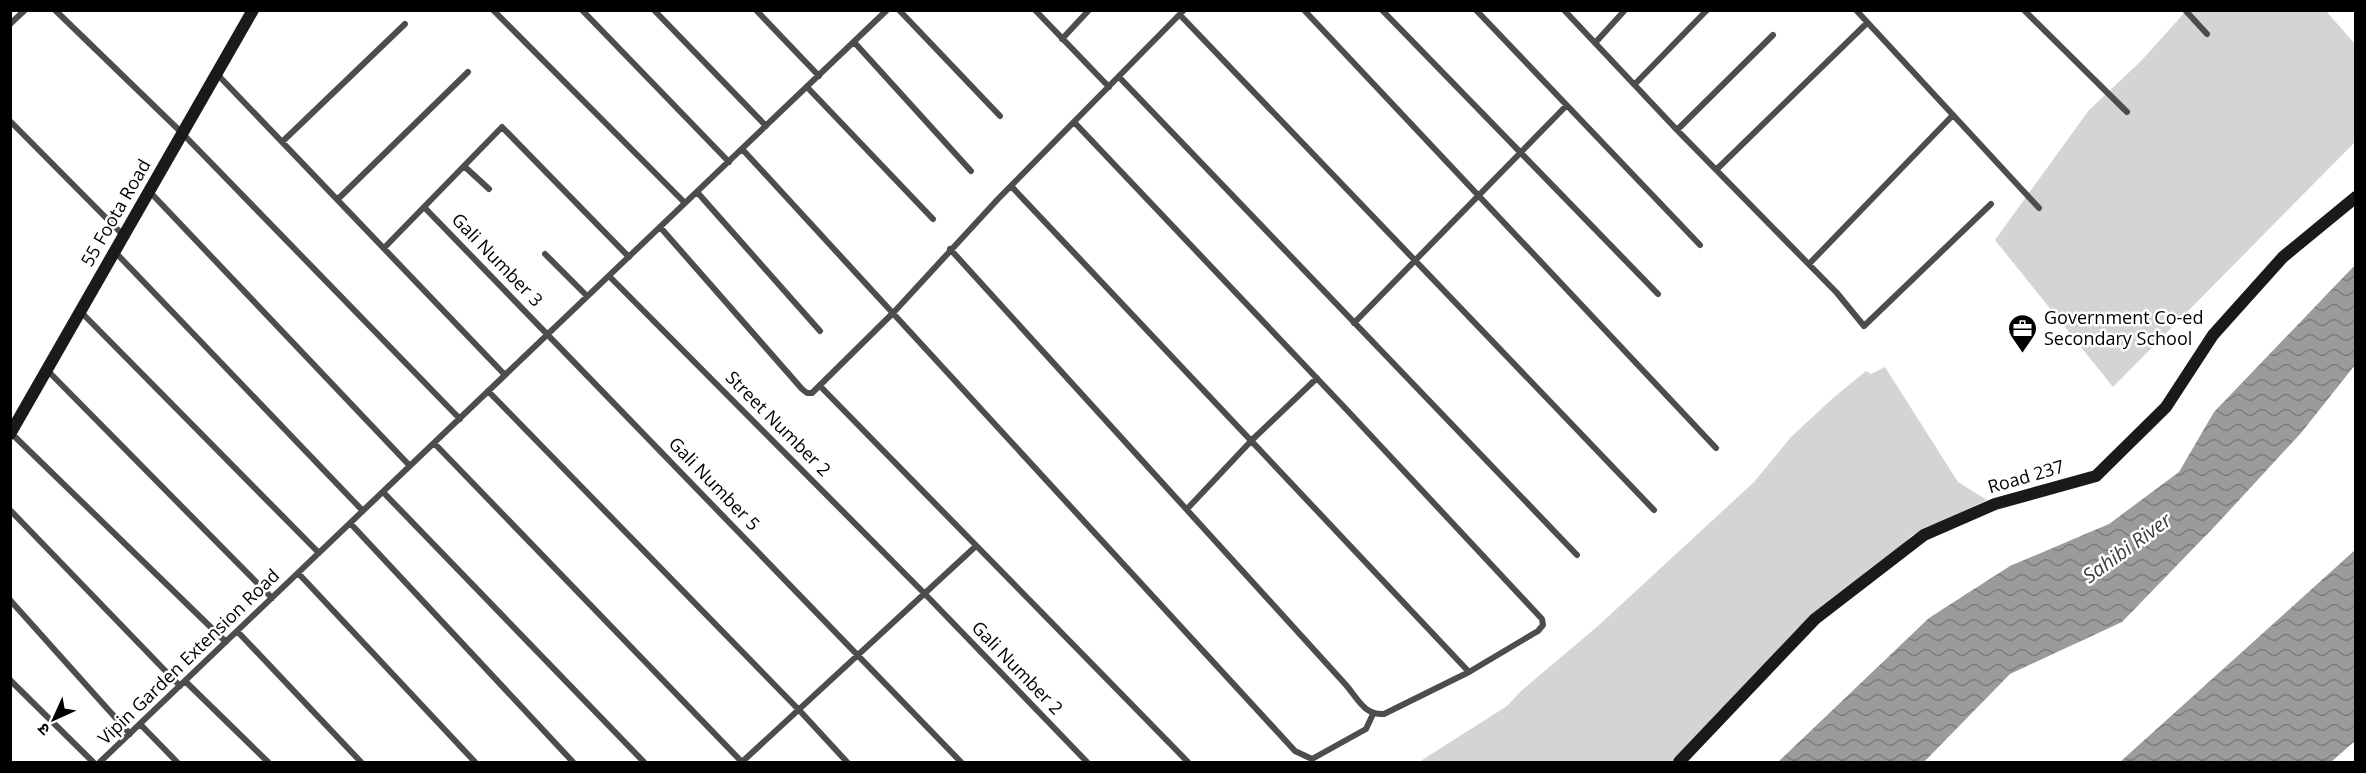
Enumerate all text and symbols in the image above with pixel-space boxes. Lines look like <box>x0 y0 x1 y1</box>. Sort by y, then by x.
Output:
street label: 55 Foota Road <box>75 154 156 271</box>
street label: Gali Number 3 <box>447 207 549 311</box>
place label: Government Co-ed Secondary School <box>2044 305 2203 350</box>
office icon: Government Co-ed Secondary School <box>2007 312 2039 354</box>
street label: Street Number 2 <box>721 365 837 481</box>
street label: Gali Number 5 <box>664 431 766 535</box>
street label: Road 237 <box>1985 454 2067 498</box>
water label: Sahibi River <box>2077 506 2177 589</box>
street label: Vipin Garden Extension Road <box>92 563 284 749</box>
street label: Gali Number 2 <box>967 615 1069 719</box>
north arrow <box>24 689 84 749</box>
text: उ <box>32 718 54 741</box>

